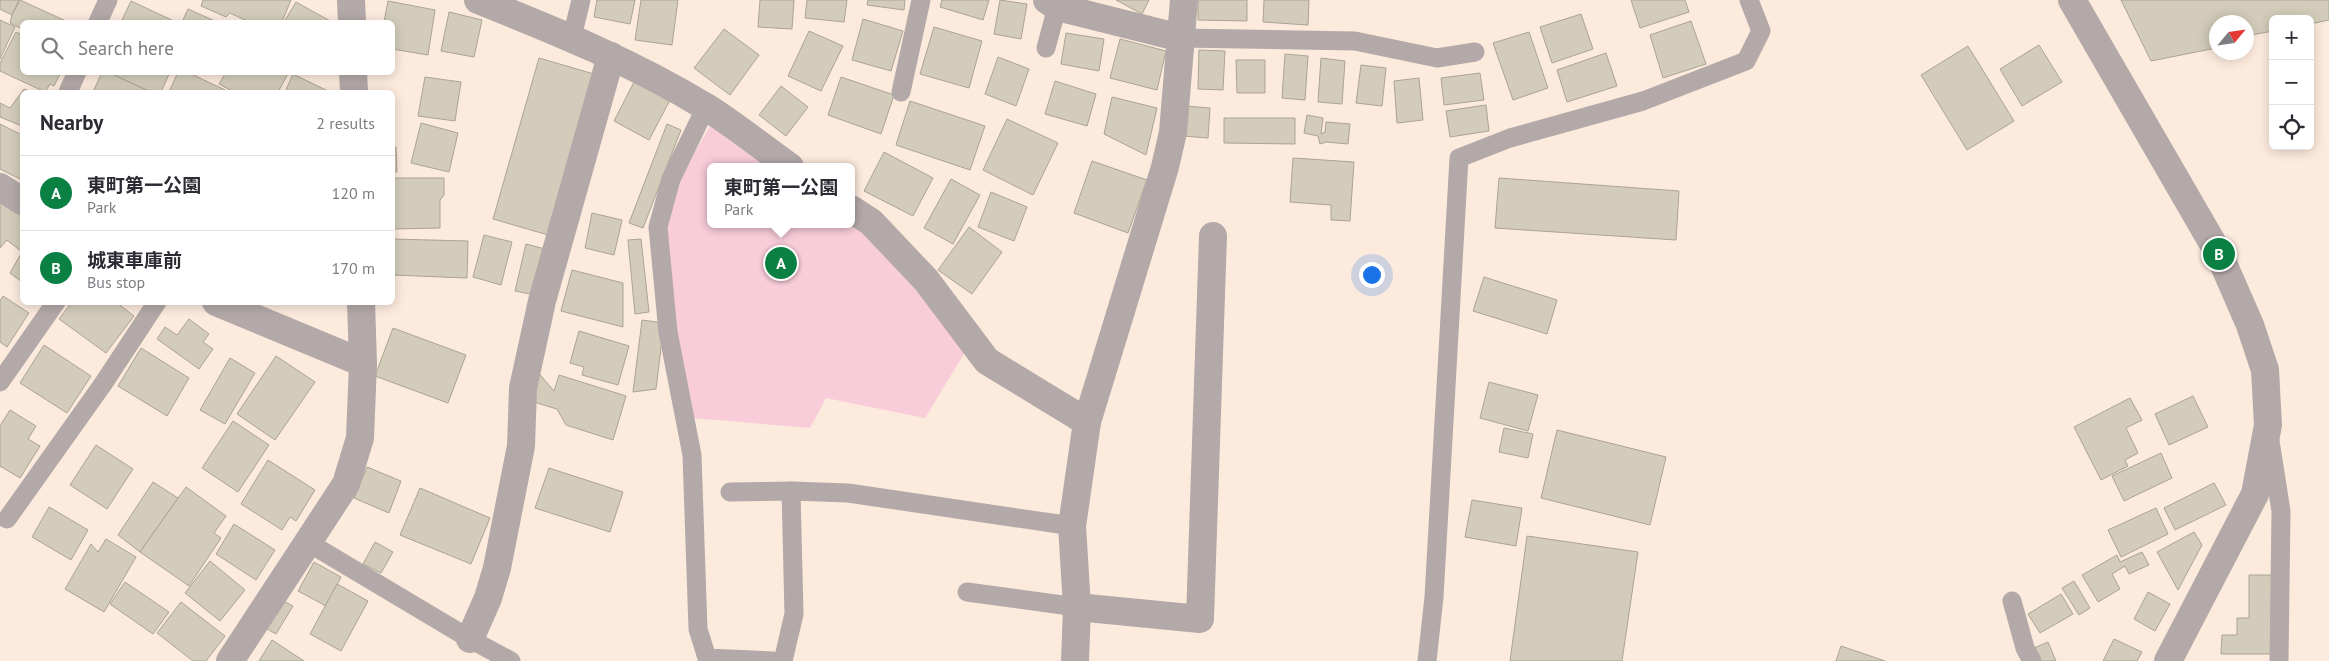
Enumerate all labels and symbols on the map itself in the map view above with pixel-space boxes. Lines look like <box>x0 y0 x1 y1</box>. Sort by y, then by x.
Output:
north arrow <box>2209 15 2254 60</box>
pin: B <box>2203 235 2235 273</box>
pin: A <box>765 244 797 282</box>
your location <box>1359 262 1385 288</box>

